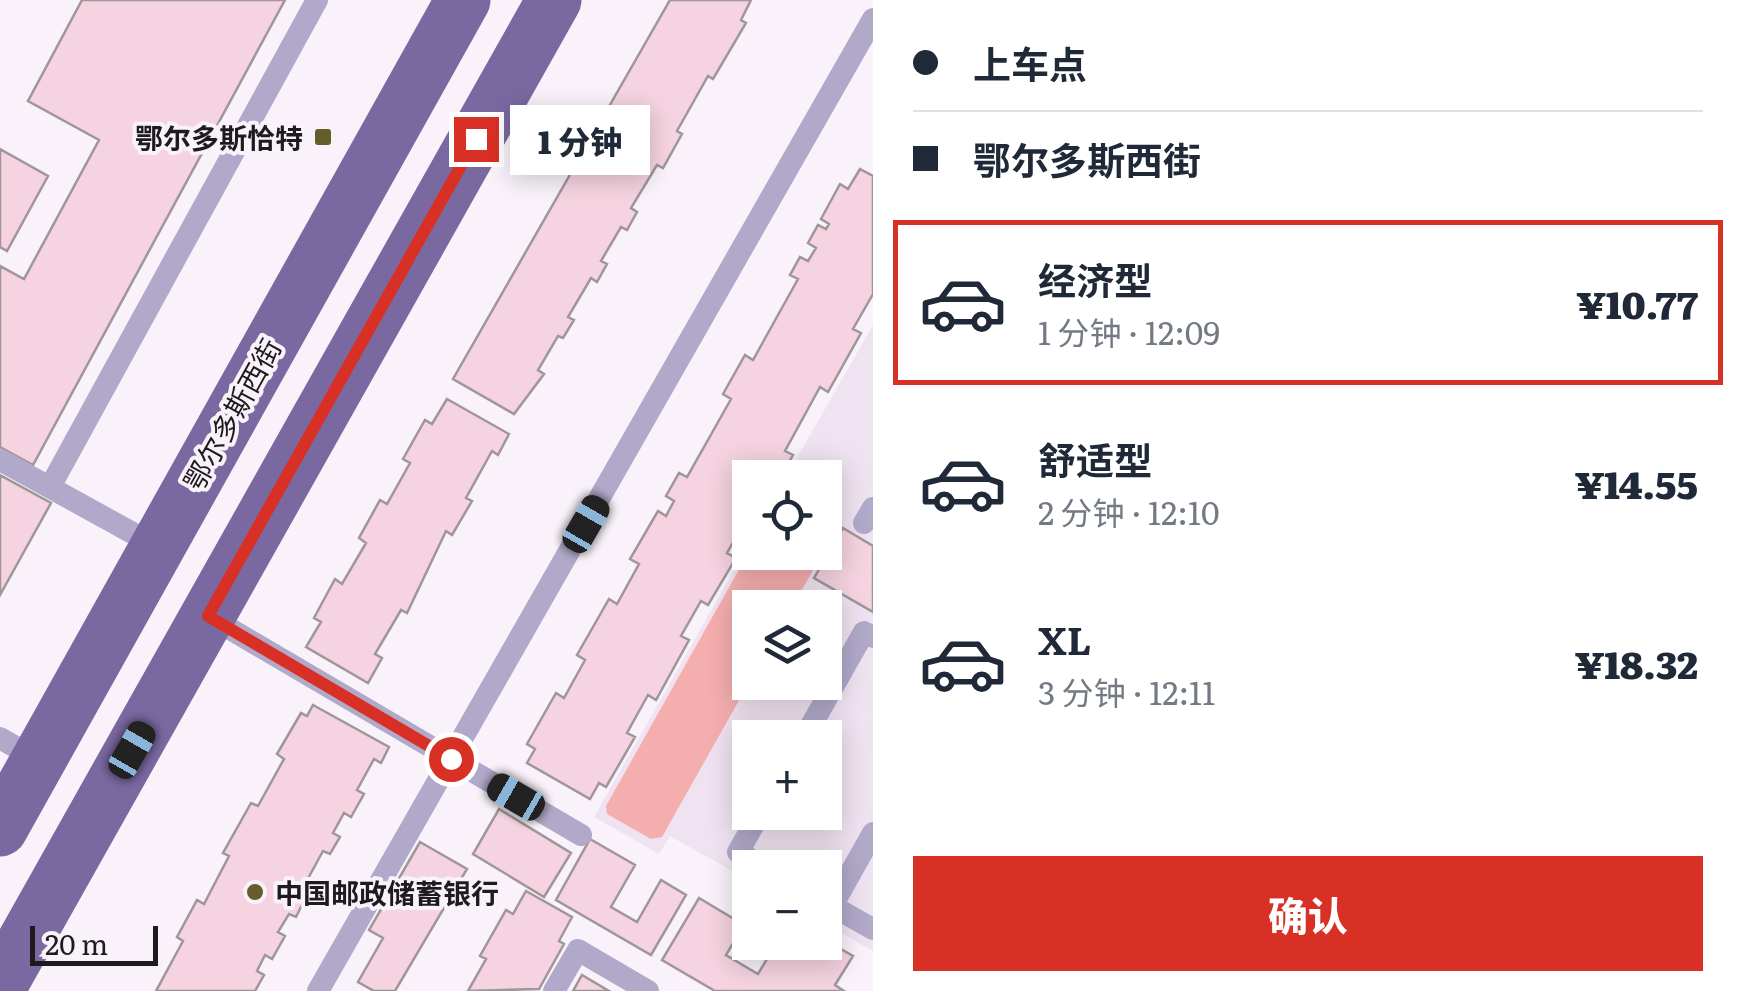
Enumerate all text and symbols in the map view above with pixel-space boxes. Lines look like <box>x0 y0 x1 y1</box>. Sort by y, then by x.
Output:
text: 上车点 <box>973 34 1087 91</box>
callout: 1 分钟 <box>511 104 651 174</box>
place label: 鄂尔多斯恰特 <box>135 116 303 158</box>
text: 1 分钟 <box>538 116 622 164</box>
route end <box>454 117 499 162</box>
marker: 鄂尔多斯恰特 <box>312 126 334 148</box>
text: 鄂尔多斯西街 <box>973 130 1201 187</box>
text: 经济型 <box>1038 250 1152 307</box>
icon: car <box>918 258 1008 348</box>
text: ¥10.77 <box>1576 274 1698 331</box>
text: 1 分钟 · 12:09 <box>1038 307 1220 355</box>
street label: 鄂尔多斯西街 <box>172 330 290 498</box>
text: 舒适型 <box>1038 430 1152 487</box>
icon: car <box>918 438 1008 528</box>
text: ¥14.55 <box>1575 454 1698 511</box>
map controls <box>732 460 842 960</box>
button: locate <box>732 460 842 570</box>
text: 2 分钟 · 12:10 <box>1038 487 1220 535</box>
car <box>558 491 614 557</box>
button: layers <box>732 590 842 700</box>
text: XL <box>1038 610 1091 667</box>
icon: car <box>918 618 1008 708</box>
text: ¥18.32 <box>1575 634 1698 691</box>
text: 3 分钟 · 12:11 <box>1038 667 1215 715</box>
car <box>104 717 160 783</box>
button: + <box>732 720 842 830</box>
route start <box>429 737 474 782</box>
car <box>483 769 549 825</box>
button: − <box>732 850 842 960</box>
button: 确认 <box>913 856 1703 971</box>
place label: 中国邮政储蓄银行 <box>275 871 499 913</box>
marker: 中国邮政储蓄银行 <box>244 881 266 903</box>
scale bar <box>30 921 158 966</box>
text: 20 m <box>45 922 108 964</box>

